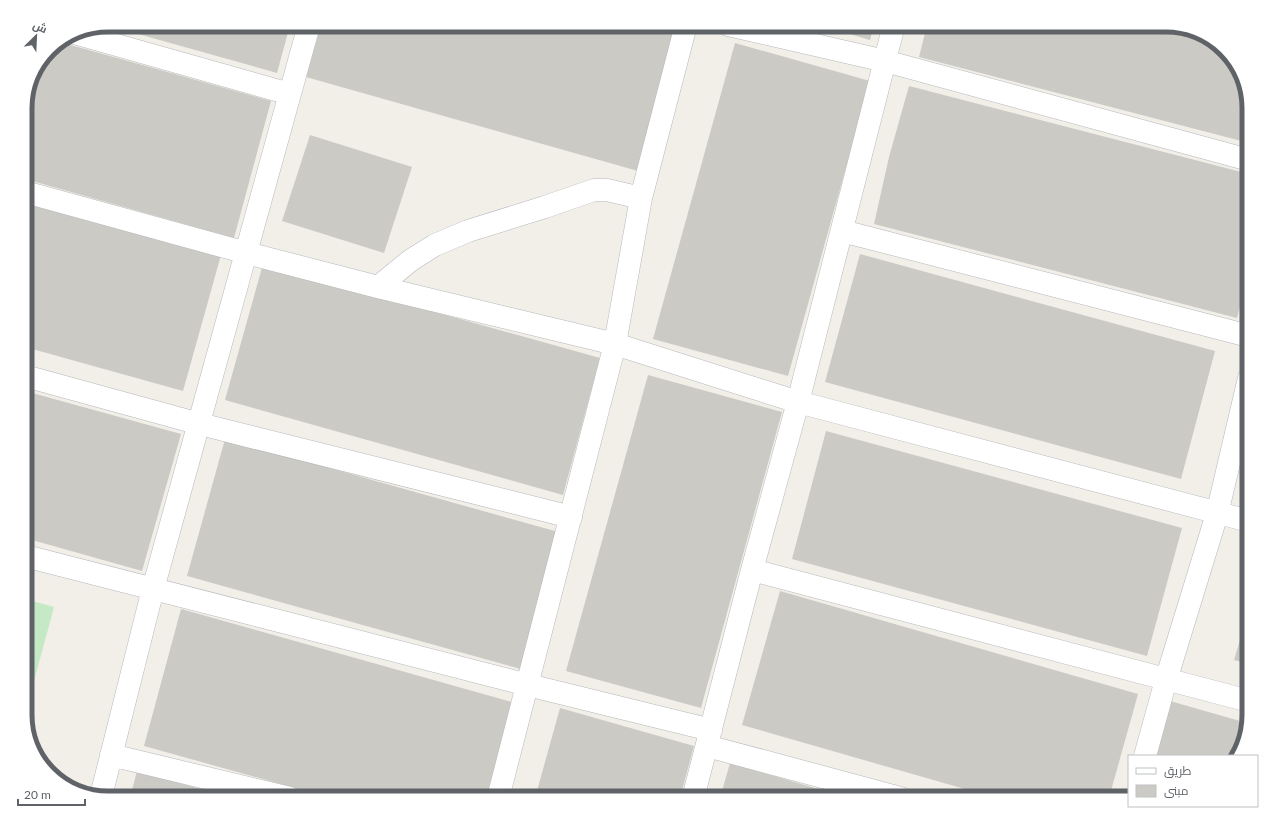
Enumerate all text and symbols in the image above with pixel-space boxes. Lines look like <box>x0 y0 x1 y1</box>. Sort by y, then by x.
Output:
north arrow <box>16 16 56 56</box>
text: ش <box>31 18 49 36</box>
legend <box>1128 755 1258 807</box>
text: طريق <box>1164 763 1192 778</box>
scale bar <box>18 781 85 807</box>
text: مبنى <box>1164 783 1189 798</box>
text: 20 m <box>24 787 51 802</box>

